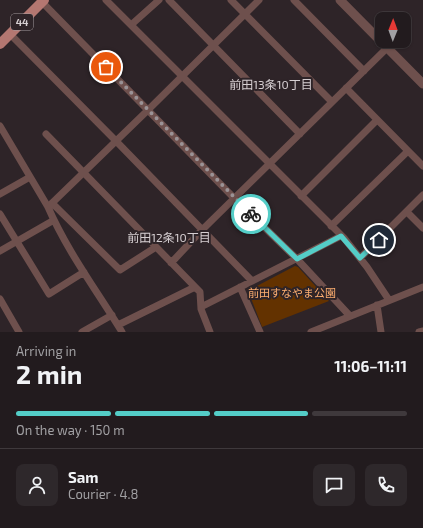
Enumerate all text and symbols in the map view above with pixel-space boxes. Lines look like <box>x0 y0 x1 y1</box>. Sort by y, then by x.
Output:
north arrow <box>375 12 411 48</box>
map controls <box>375 12 411 48</box>
road number: 44 <box>11 14 33 30</box>
pin <box>89 50 123 84</box>
icon: bag <box>95 56 117 78</box>
district label: 前田13条10丁目 <box>229 77 313 91</box>
courier <box>231 194 271 234</box>
icon: bike <box>240 203 262 225</box>
pin <box>362 223 396 257</box>
icon: home <box>368 229 390 251</box>
district label: 前田12条10丁目 <box>127 230 211 244</box>
park label: 前田すなやま公園 <box>248 286 336 299</box>
text: Arriving in <box>16 343 76 359</box>
text: 11:06–11:11 <box>334 357 407 375</box>
text: 2 min <box>16 358 82 389</box>
text: On the way · 150 m <box>16 422 125 438</box>
button: person <box>16 464 58 506</box>
button: chat <box>313 464 355 506</box>
button: phone <box>365 464 407 506</box>
text: Sam <box>68 468 99 486</box>
text: Courier · 4.8 <box>68 486 138 502</box>

